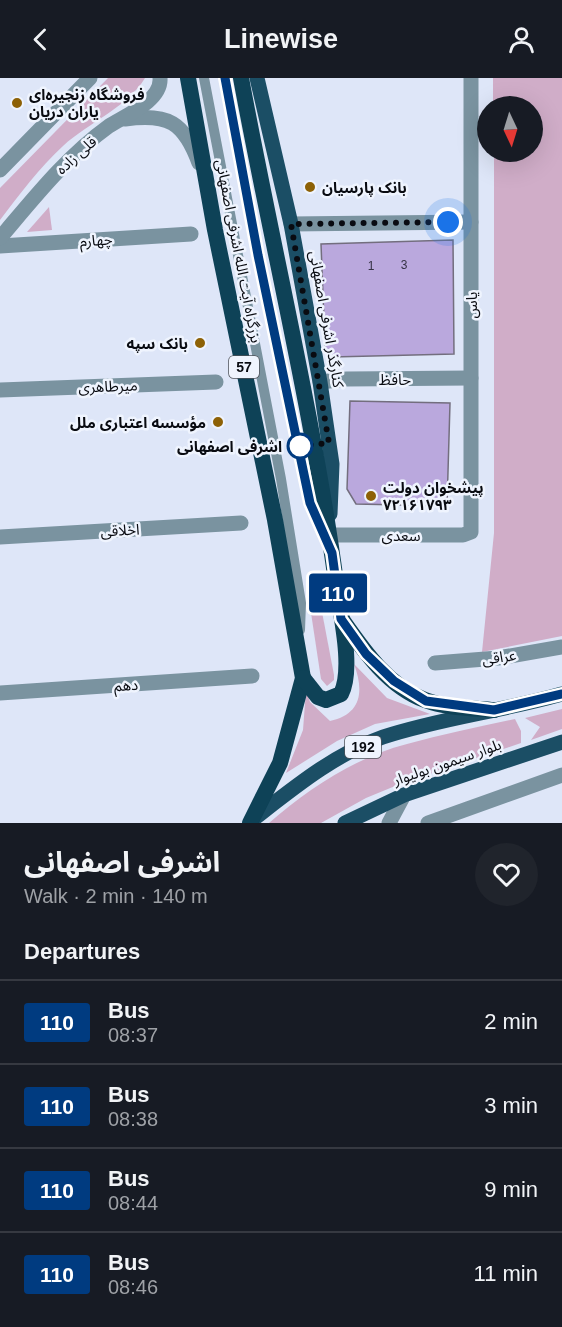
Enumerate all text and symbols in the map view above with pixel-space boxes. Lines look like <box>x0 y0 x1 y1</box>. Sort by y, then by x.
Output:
icon: back <box>24 23 57 56</box>
icon: person <box>505 23 538 56</box>
text: Linewise <box>224 24 338 54</box>
place label: فروشگاه زنجیره‌ای یاران دریان <box>29 86 145 121</box>
marker: فروشگاه زنجیره‌ای یاران دریان <box>10 96 24 110</box>
north arrow <box>477 96 543 162</box>
map controls <box>477 96 543 162</box>
street label: قلی زاده <box>52 132 101 178</box>
street label: بزرگراه آیت الله اشرفی اصفهانی <box>212 158 265 344</box>
place label: بانک پارسیان <box>322 179 407 197</box>
marker: بانک پارسیان <box>303 180 317 194</box>
your location <box>433 207 463 237</box>
street label: چهارم <box>79 230 113 253</box>
street label: کنارگذر اشرفی اصفهانی <box>306 249 348 390</box>
house number: 3 <box>401 258 408 272</box>
house number: 1 <box>368 259 375 273</box>
street label: یاس <box>463 292 481 319</box>
place label: بانک سپه <box>127 335 188 353</box>
marker: بانک سپه <box>193 336 207 350</box>
road number: 57 <box>229 356 259 378</box>
street label: حافظ <box>379 371 411 388</box>
street label: میرطاهری <box>78 376 138 397</box>
place label: مؤسسه اعتباری ملل <box>70 414 206 432</box>
marker: مؤسسه اعتباری ملل <box>211 415 225 429</box>
marker: اشرفی اصفهانی <box>287 433 313 459</box>
place label: اشرفی اصفهانی <box>177 438 282 456</box>
place label: پیشخوان دولت ۷۲۱۶۱۷۹۳ <box>383 479 484 513</box>
marker: پیشخوان دولت ۷۲۱۶۱۷۹۳ <box>364 489 378 503</box>
street label: اخلاقی <box>100 520 140 541</box>
street label: سعدی <box>382 527 421 545</box>
line badge: 110 <box>304 574 372 612</box>
text: 110 <box>321 582 355 605</box>
street label: عراقی <box>481 646 518 669</box>
street label: دهم <box>113 676 139 697</box>
road number: 192 <box>345 736 381 758</box>
street label: بلوار سیمون بولیوار <box>390 736 504 790</box>
button: heart <box>475 843 538 906</box>
text: اشرفی اصفهانی <box>24 847 220 878</box>
text: Walk · 2 min · 140 m <box>24 885 208 907</box>
text: Departures <box>24 939 140 964</box>
text: Bus <box>108 998 150 1023</box>
text: 2 min <box>484 1009 538 1034</box>
text: 110 <box>40 1011 74 1034</box>
text: 08:37 <box>108 1024 158 1046</box>
text: Bus <box>108 1082 150 1107</box>
text: 3 min <box>484 1093 538 1118</box>
text: 110 <box>40 1095 74 1118</box>
text: 08:38 <box>108 1108 158 1130</box>
text: Bus <box>108 1166 150 1191</box>
text: 9 min <box>484 1177 538 1202</box>
text: 110 <box>40 1179 74 1202</box>
text: 08:44 <box>108 1192 158 1214</box>
text: Bus <box>108 1250 150 1275</box>
text: 11 min <box>474 1261 538 1286</box>
text: 110 <box>40 1263 74 1286</box>
text: 08:46 <box>108 1276 158 1298</box>

